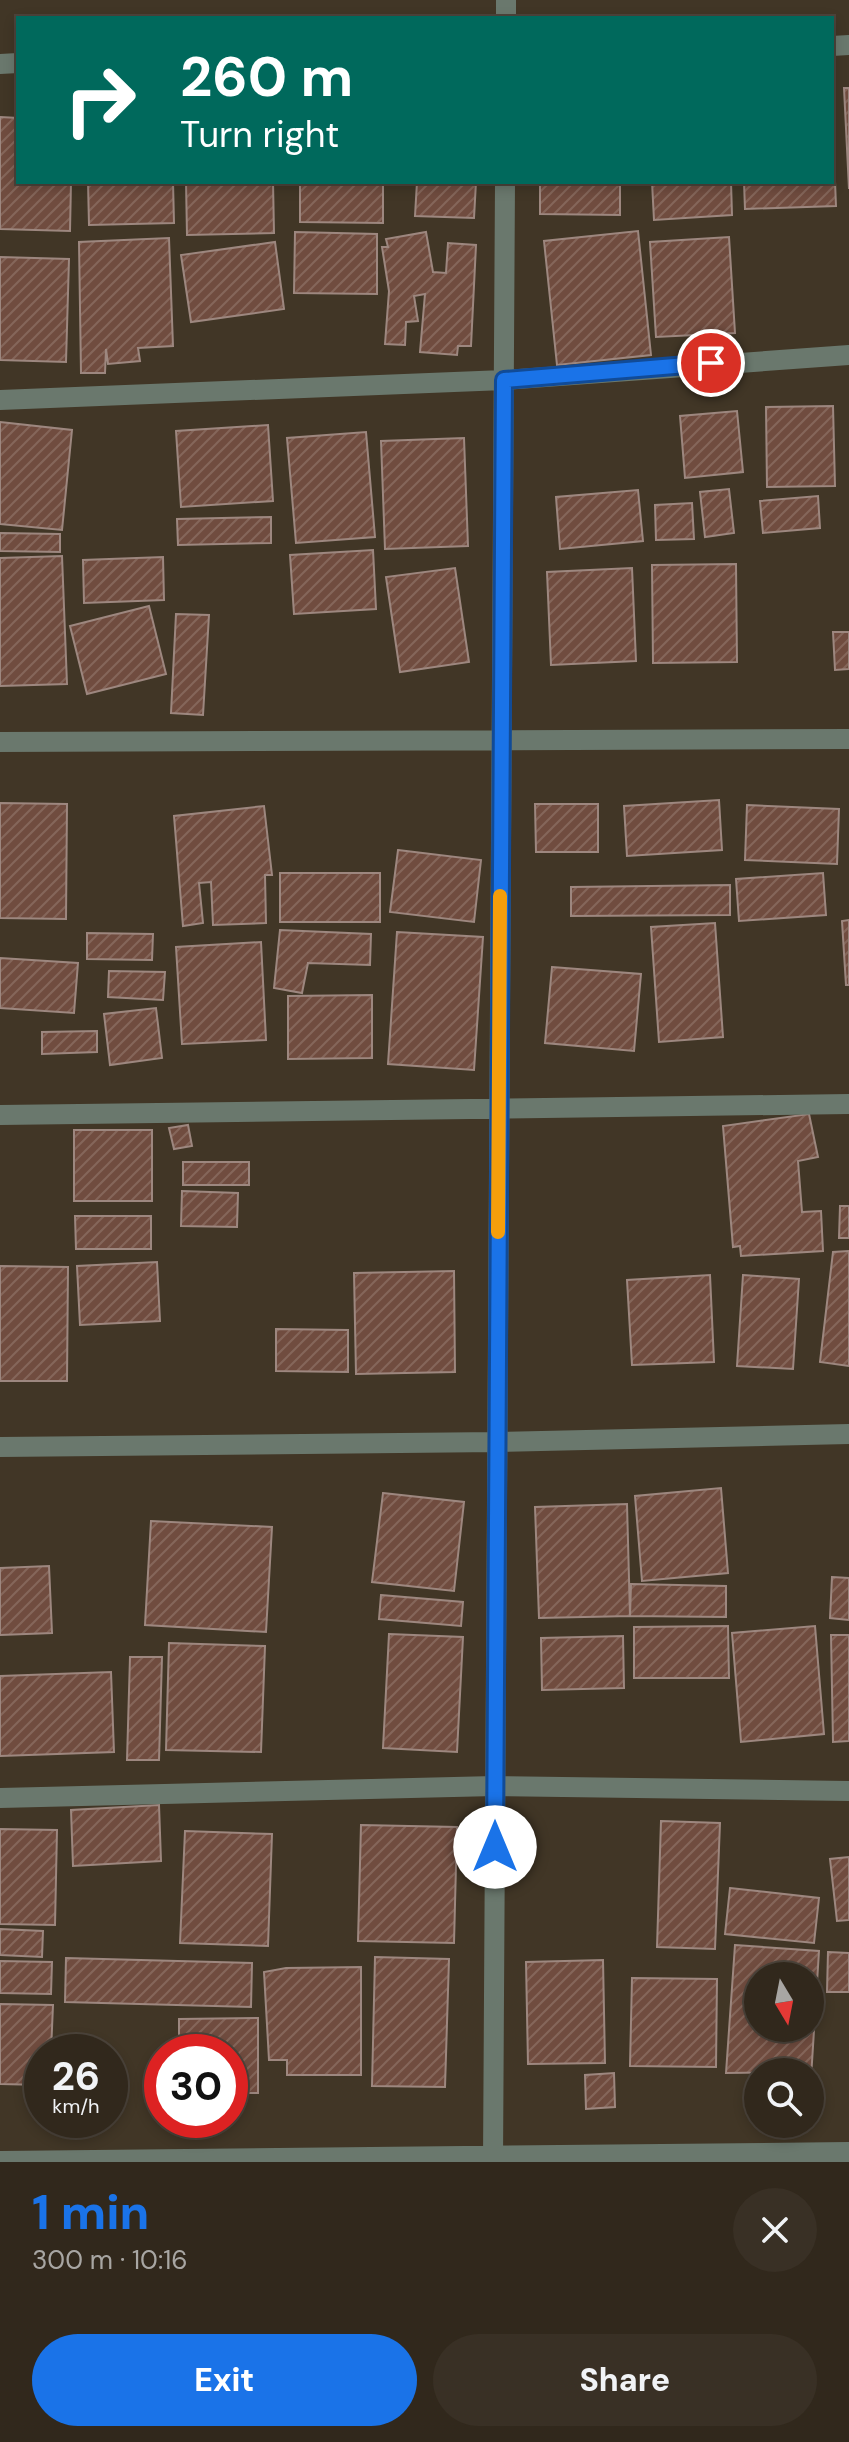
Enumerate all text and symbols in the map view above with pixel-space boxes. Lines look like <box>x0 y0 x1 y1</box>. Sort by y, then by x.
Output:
text: 260 m <box>180 40 353 113</box>
icon: right <box>48 48 152 152</box>
text: Turn right <box>180 111 339 158</box>
pin <box>677 329 745 397</box>
icon: arrive <box>689 341 733 385</box>
position arrow <box>453 1805 537 1889</box>
north arrow <box>744 1962 824 2042</box>
map controls <box>744 1962 824 2138</box>
speed limit sign: 30 <box>144 2034 248 2138</box>
text: 26 <box>52 2050 100 2102</box>
button: search <box>744 2058 824 2138</box>
text: km/h <box>52 2093 100 2119</box>
text: 1 min <box>32 2181 149 2244</box>
button: close <box>733 2188 817 2272</box>
text: 300 m · 10:16 <box>32 2243 188 2277</box>
button: Exit <box>32 2334 417 2426</box>
button: Share <box>433 2334 817 2426</box>

